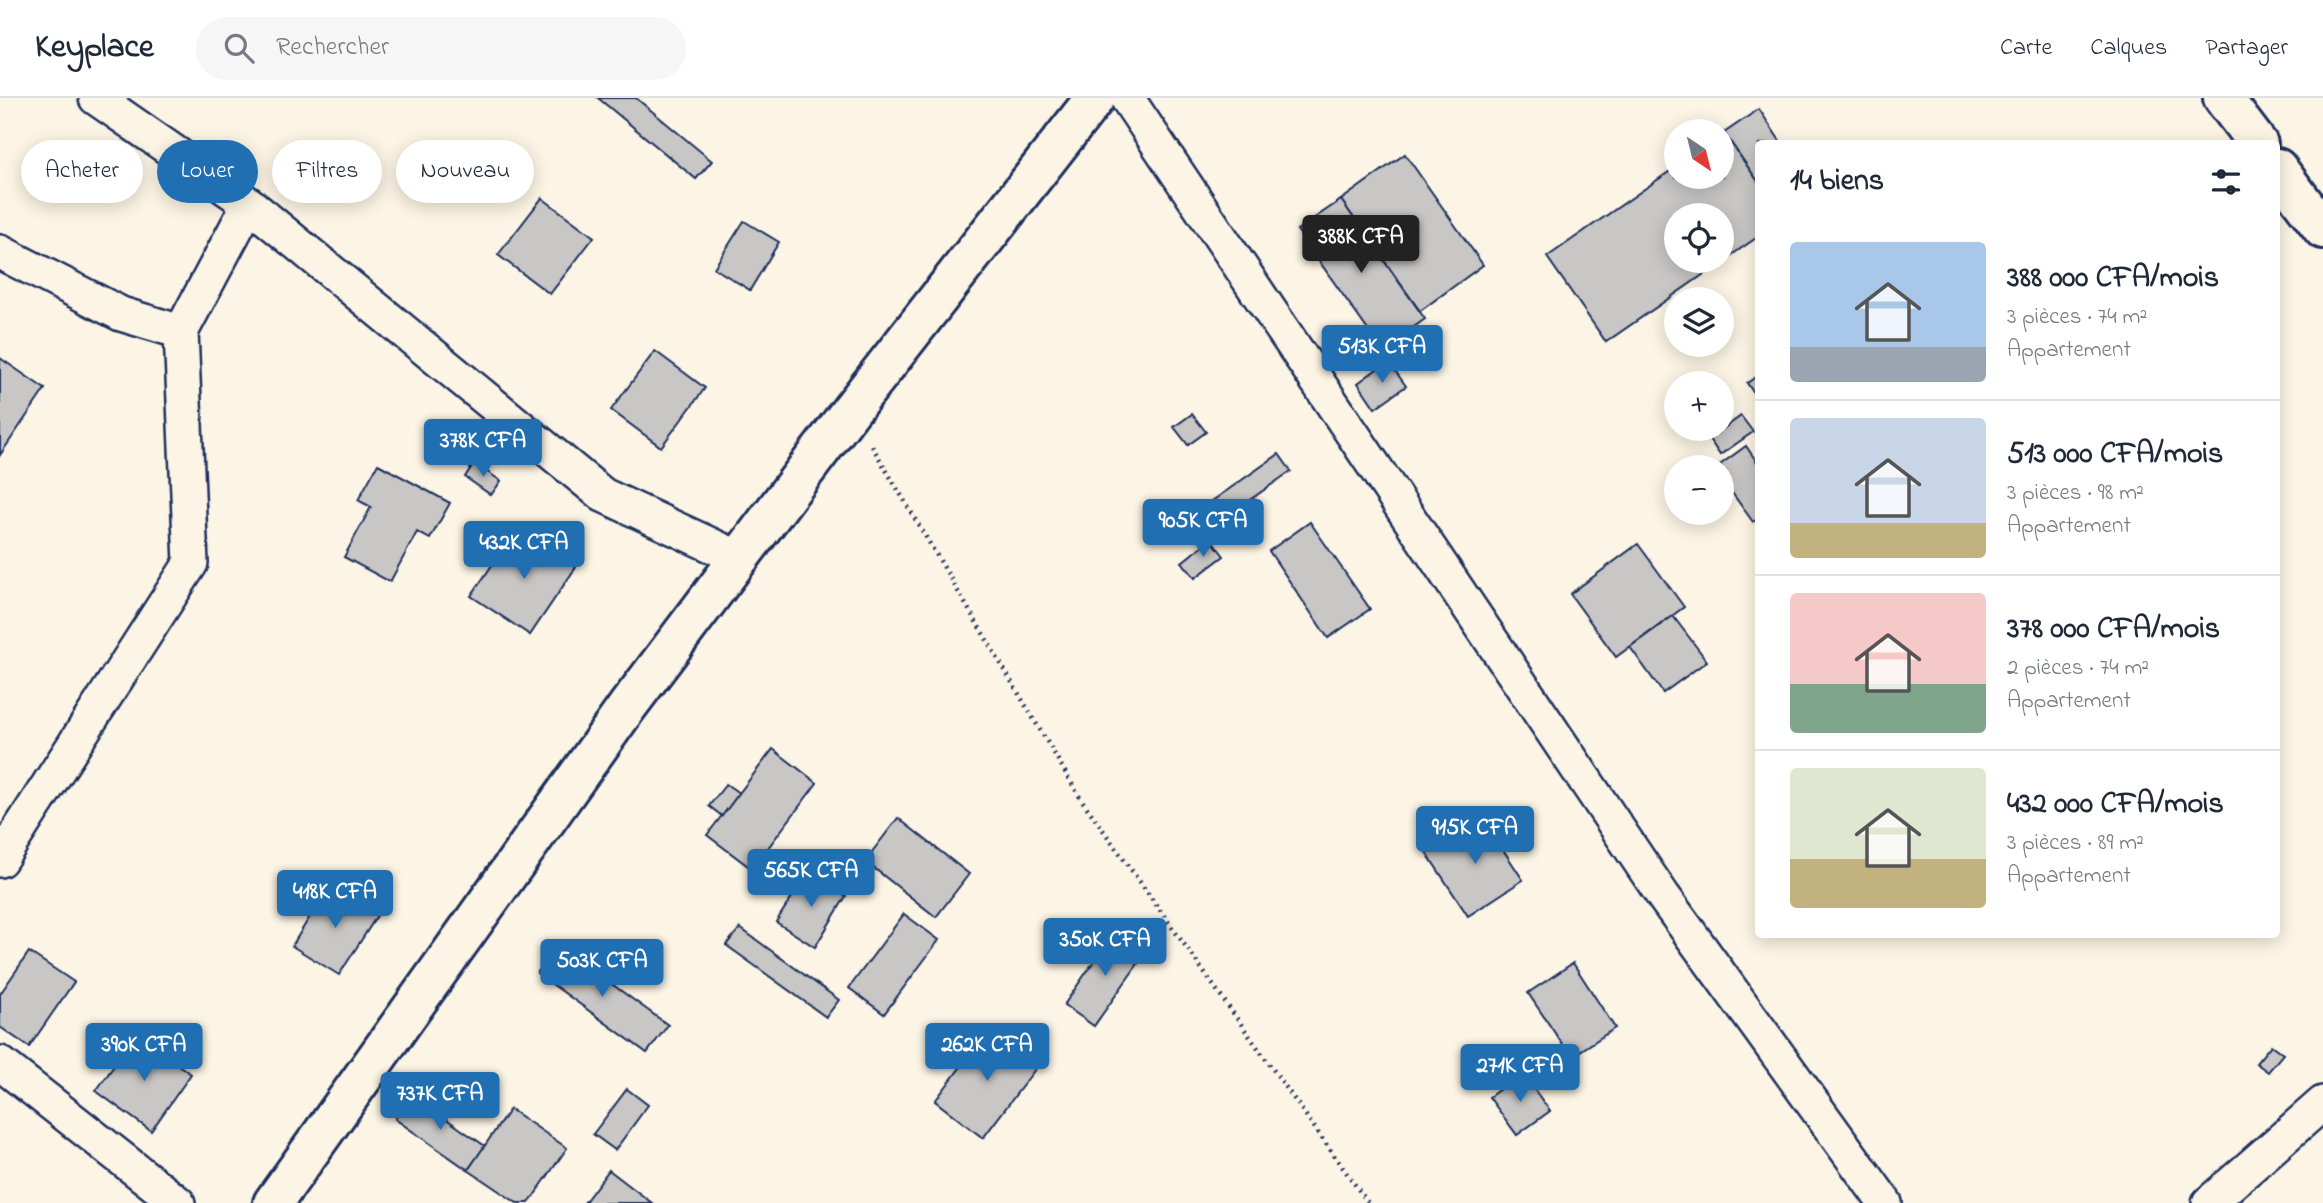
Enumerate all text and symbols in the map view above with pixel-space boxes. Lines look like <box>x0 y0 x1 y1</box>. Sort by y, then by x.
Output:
search box <box>196 17 686 80</box>
text: Keyplace <box>35 24 154 72</box>
icon: search <box>220 29 258 67</box>
text: Rechercher <box>276 29 389 67</box>
text: Carte <box>2000 31 2052 66</box>
text: Calques <box>2090 31 2167 66</box>
text: Partager <box>2205 31 2288 66</box>
north arrow <box>1664 119 1734 189</box>
map controls <box>1664 119 1734 525</box>
chip: Acheter <box>21 140 143 203</box>
chip: Louer <box>157 140 258 203</box>
chip: Filtres <box>272 140 382 203</box>
chip: Nouveau <box>396 140 534 203</box>
text: 14 biens <box>1790 160 1884 204</box>
icon: filters <box>2207 163 2245 201</box>
button: locate <box>1664 203 1734 273</box>
pin: 388K CFA <box>1289 216 1433 275</box>
text: 388K CFA <box>1318 221 1404 254</box>
text: 388 000 CFA/mois <box>2007 257 2219 301</box>
icon: home <box>1846 270 1930 354</box>
button: layers <box>1664 287 1734 357</box>
text: 3 pièces · 74 m² <box>2007 301 2147 334</box>
pin: 513K CFA <box>1310 326 1454 385</box>
text: 513K CFA <box>1338 331 1426 364</box>
text: Appartement <box>2007 334 2131 367</box>
button: + <box>1664 371 1734 441</box>
pin: 378K CFA <box>411 420 555 479</box>
text: 378K CFA <box>440 425 526 458</box>
text: 513 000 CFA/mois <box>2007 433 2223 477</box>
icon: home <box>1846 446 1930 530</box>
button: − <box>1664 455 1734 525</box>
text: 3 pièces · 98 m² <box>2007 477 2144 510</box>
pin: 905K CFA <box>1131 500 1275 559</box>
text: 905K CFA <box>1159 505 1247 538</box>
text: Appartement <box>2007 510 2131 543</box>
pin: 432K CFA <box>452 522 596 581</box>
text: 432K CFA <box>479 527 569 560</box>
text: 378 000 CFA/mois <box>2007 608 2220 652</box>
icon: home <box>1846 621 1930 705</box>
text: 2 pièces · 74 m² <box>2007 652 2149 685</box>
text: Appartement <box>2007 685 2131 718</box>
text: 432 000 CFA/mois <box>2007 783 2224 827</box>
icon: home <box>1846 796 1930 880</box>
pin: 915K CFA <box>1403 806 1547 866</box>
text: 915K CFA <box>1432 812 1518 845</box>
text: 3 pièces · 89 m² <box>2007 827 2144 860</box>
pin: 565K CFA <box>739 850 883 909</box>
text: 565K CFA <box>763 855 859 888</box>
text: Appartement <box>2007 860 2131 893</box>
pin: 418K CFA <box>263 870 407 930</box>
text: 418K CFA <box>293 876 377 909</box>
pin: 350K CFA <box>1033 918 1177 978</box>
text: 350K CFA <box>1059 924 1151 957</box>
pin: 503K CFA <box>530 940 674 999</box>
text: 503K CFA <box>556 945 648 978</box>
pin: 390K CFA <box>72 1024 216 1083</box>
pin: 262K CFA <box>915 1024 1059 1083</box>
text: 390K CFA <box>102 1029 186 1062</box>
text: 262K CFA <box>941 1029 1033 1062</box>
pin: 271K CFA <box>1448 1044 1592 1104</box>
text: 271K CFA <box>1477 1050 1563 1083</box>
pin: 737K CFA <box>368 1072 512 1132</box>
text: 737K CFA <box>396 1078 484 1111</box>

